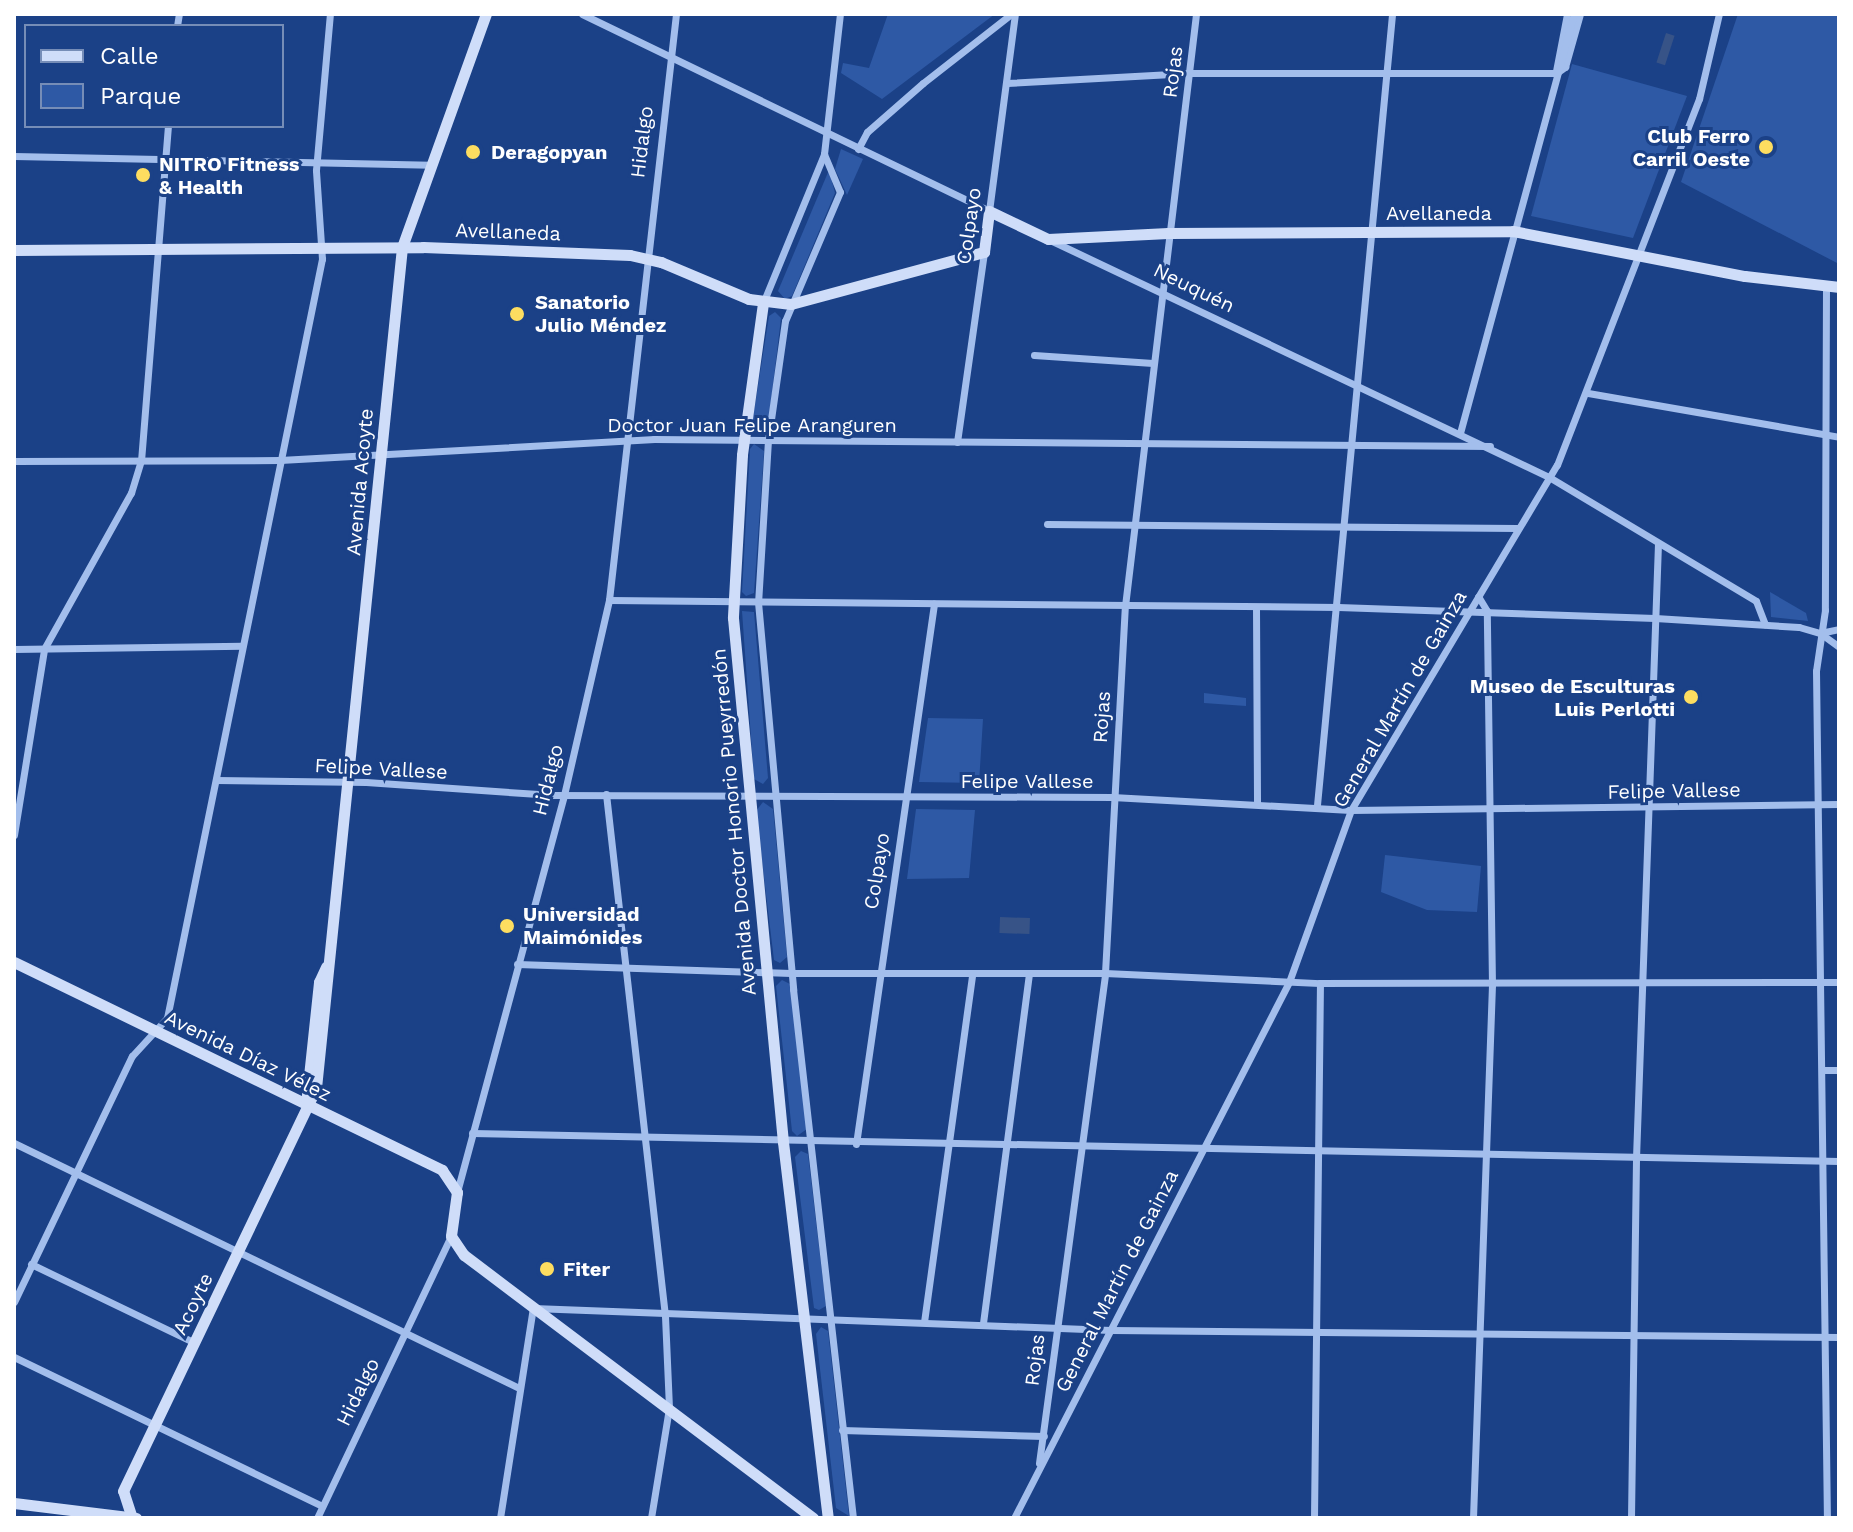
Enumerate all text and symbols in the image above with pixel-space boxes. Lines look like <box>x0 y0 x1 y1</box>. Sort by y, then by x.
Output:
legend <box>24 24 284 128</box>
text: Calle <box>100 42 159 70</box>
street label: Rojas <box>1158 45 1188 99</box>
text: Parque <box>100 82 181 110</box>
street label: Hidalgo <box>626 104 658 180</box>
place label: Club Ferro Carril Oeste <box>1632 124 1750 171</box>
marker: Club Ferro Carril Oeste <box>1757 138 1775 156</box>
place label: Deragopyan <box>491 140 607 164</box>
marker: Deragopyan <box>462 141 484 163</box>
place label: NITRO Fitness & Health <box>159 152 299 199</box>
marker: NITRO Fitness & Health <box>134 166 152 184</box>
street label: Colpayo <box>952 186 986 266</box>
street label: Avellaneda <box>1386 201 1492 225</box>
street label: Avellaneda <box>455 218 561 246</box>
street label: Neuquén <box>1150 258 1238 318</box>
place label: Sanatorio Julio Méndez <box>535 290 666 337</box>
marker: Sanatorio Julio Méndez <box>506 303 528 325</box>
street label: Avenida Acoyte <box>342 407 378 557</box>
street label: Doctor Juan Felipe Aranguren <box>606 413 898 437</box>
street label: General Martín de Gainza <box>1328 586 1472 812</box>
street label: Avenida Doctor Honorio Pueyrredón <box>707 647 761 997</box>
place label: Museo de Esculturas Luis Perlotti <box>1470 674 1675 721</box>
marker: Museo de Esculturas Luis Perlotti <box>1682 688 1700 706</box>
street label: Rojas <box>1088 690 1116 744</box>
street label: Hidalgo <box>528 742 568 818</box>
street label: Felipe Vallese <box>314 754 448 784</box>
street label: Felipe Vallese <box>960 769 1094 793</box>
street label: Felipe Vallese <box>1607 778 1741 804</box>
street label: Colpayo <box>859 831 895 911</box>
place label: Universidad Maimónides <box>523 902 642 949</box>
marker: Universidad Maimónides <box>498 917 516 935</box>
street label: Avenida Díaz Vélez <box>160 1005 336 1107</box>
street label: General Martín de Gainza <box>1050 1165 1184 1397</box>
place label: Fiter <box>563 1257 610 1281</box>
marker: Fiter <box>538 1260 556 1278</box>
street label: Acoyte <box>168 1269 218 1339</box>
street label: Rojas <box>1020 1333 1050 1387</box>
street label: Hidalgo <box>331 1354 385 1430</box>

